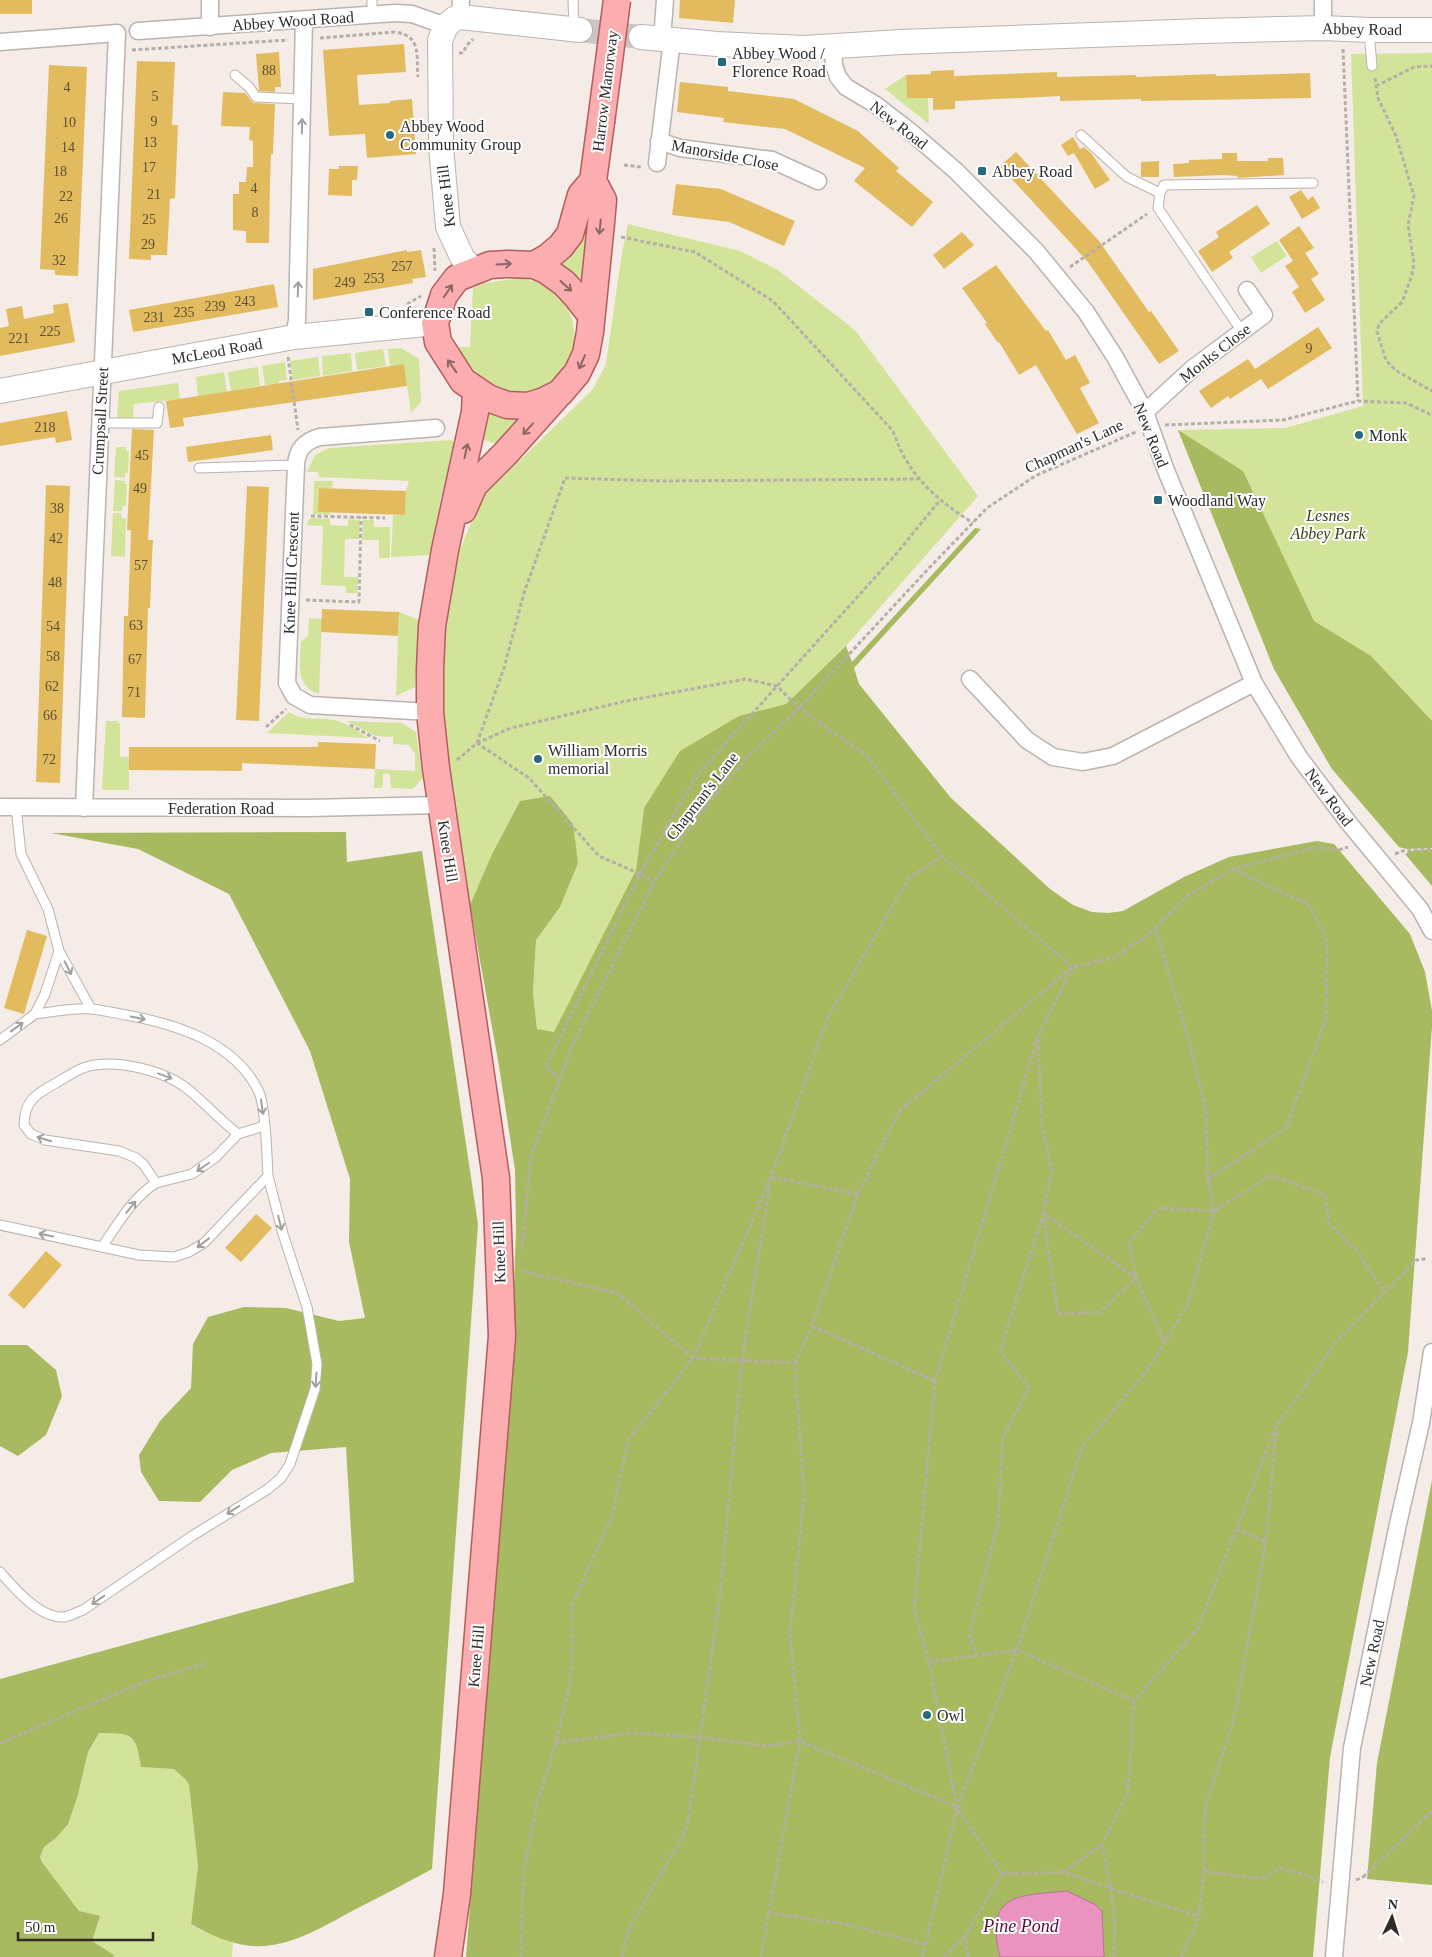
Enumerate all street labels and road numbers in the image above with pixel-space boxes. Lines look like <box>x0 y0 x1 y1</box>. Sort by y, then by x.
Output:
street label: Abbey Wood Road <box>232 8 354 35</box>
street label: Abbey Road <box>1322 20 1402 39</box>
street label: Harrow Manorway <box>589 29 622 153</box>
street label: New Road <box>867 97 931 153</box>
street label: Manorside Close <box>670 136 780 174</box>
street label: Knee Hill <box>434 163 458 228</box>
street label: Monks Close <box>1176 320 1254 386</box>
street label: McLeod Road <box>170 335 264 367</box>
street label: Crumpsall Street <box>89 366 112 475</box>
street label: New Road <box>1130 400 1172 470</box>
street label: Chapman's Lane <box>1022 416 1126 477</box>
street label: Knee Hill Crescent <box>280 511 302 635</box>
street label: Chapman's Lane <box>663 749 742 844</box>
street label: New Road <box>1302 765 1356 829</box>
street label: Federation Road <box>168 800 274 817</box>
street label: Knee Hill <box>435 819 461 884</box>
street label: Knee Hill <box>489 1220 509 1284</box>
street label: New Road <box>1357 1618 1387 1688</box>
street label: Knee Hill <box>465 1624 487 1688</box>

